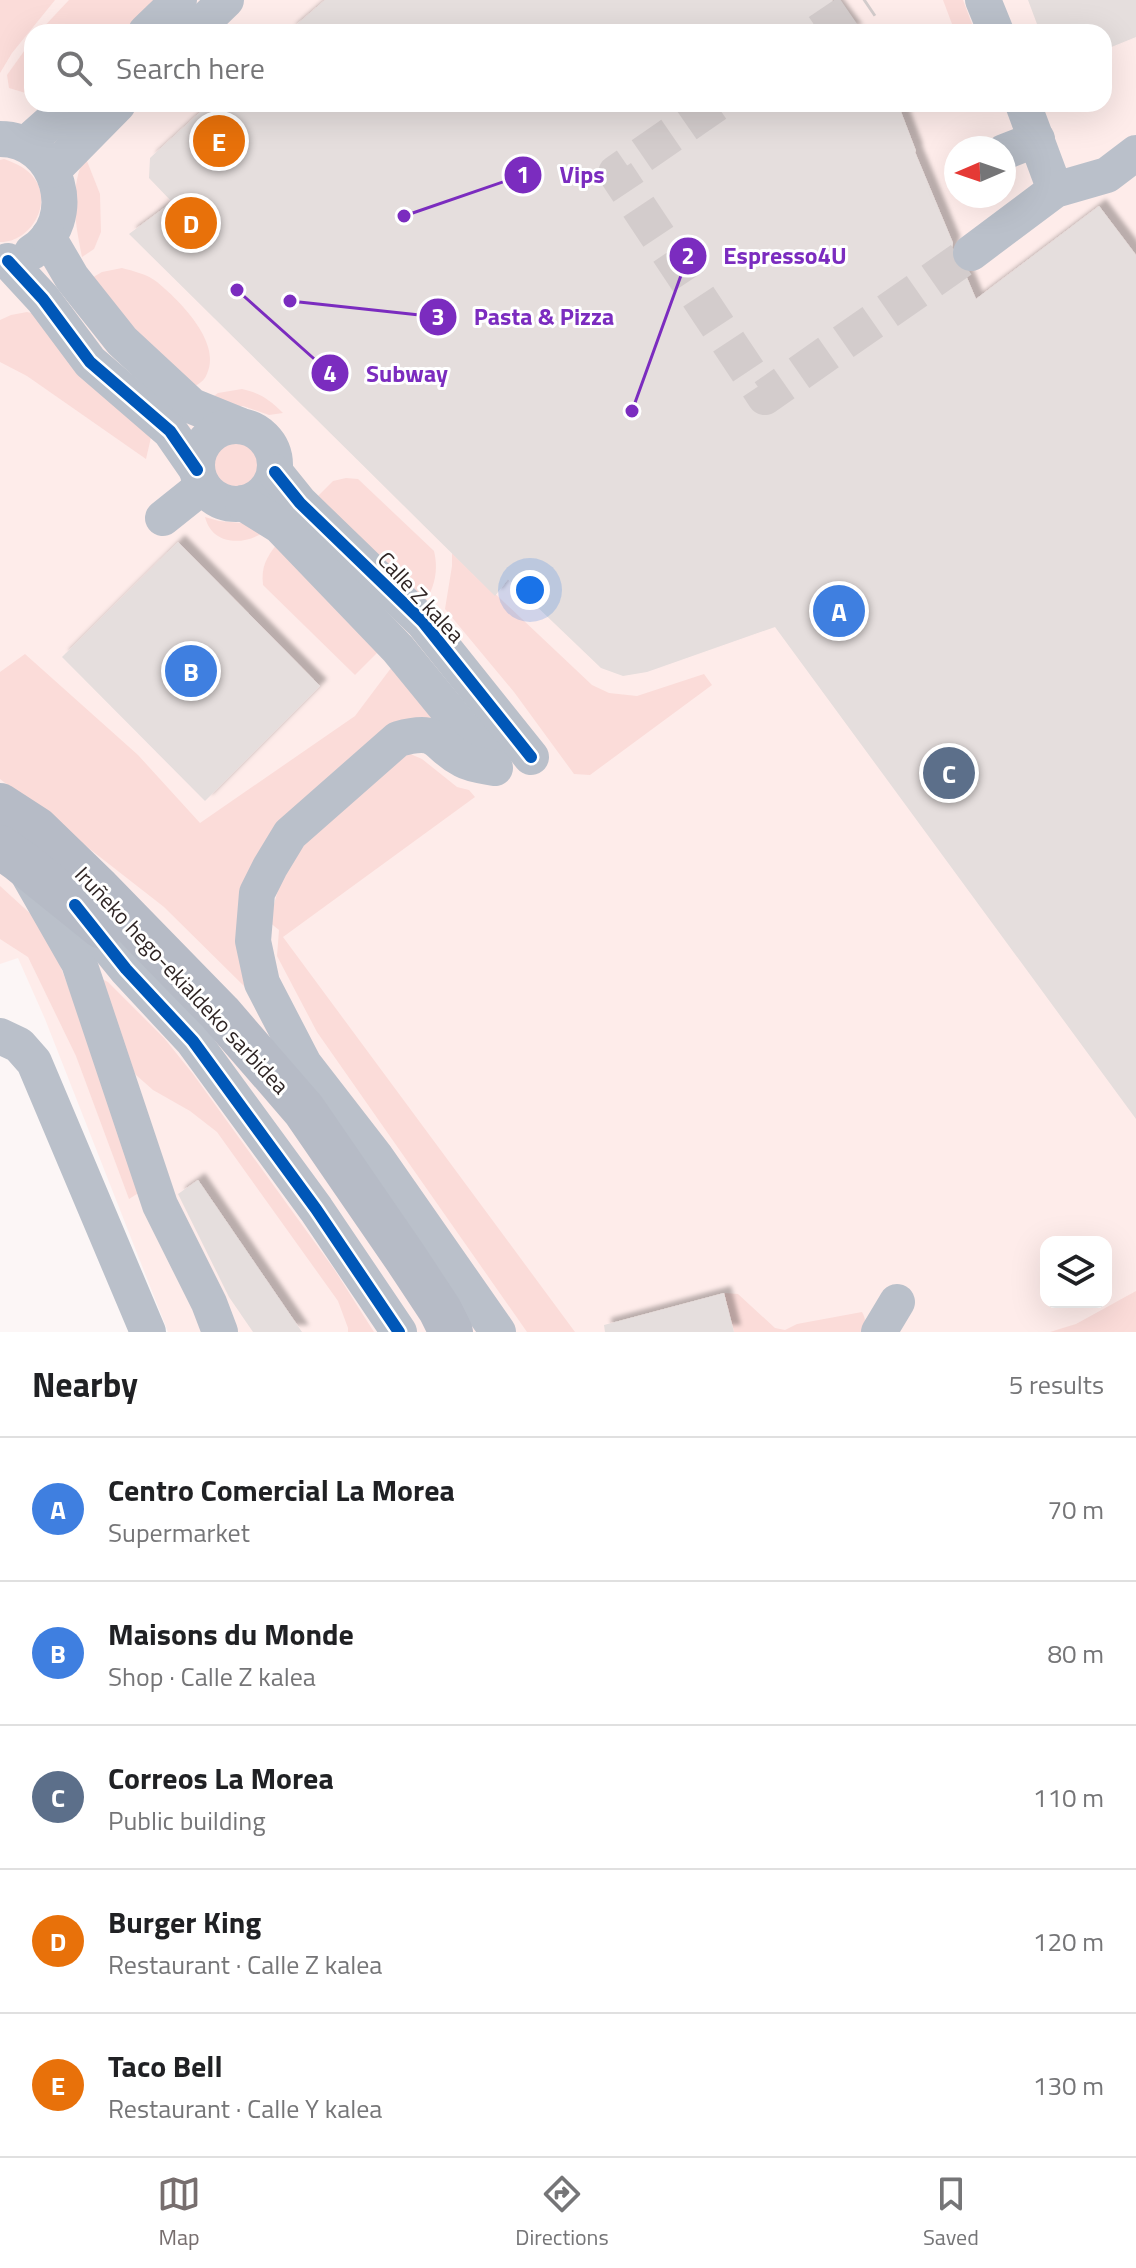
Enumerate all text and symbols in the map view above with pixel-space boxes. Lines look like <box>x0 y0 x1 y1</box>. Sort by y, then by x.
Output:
search box <box>24 24 1112 112</box>
text: Search here <box>116 45 265 91</box>
icon: search <box>52 46 96 90</box>
pin: E <box>193 111 245 171</box>
north arrow <box>944 136 1016 208</box>
callout: Vips <box>503 151 620 199</box>
text: 1 <box>516 156 530 192</box>
text: Vips <box>559 156 605 192</box>
pin: D <box>165 193 217 253</box>
callout: Espresso4U <box>668 232 863 280</box>
text: 2 <box>681 237 695 273</box>
text: Espresso4U <box>723 237 847 273</box>
callout: Pasta & Pizza <box>418 293 631 341</box>
text: 3 <box>431 298 445 334</box>
text: Pasta & Pizza <box>474 298 614 334</box>
callout: Subway <box>310 349 464 397</box>
text: 4 <box>323 355 337 391</box>
text: Subway <box>366 355 448 391</box>
street label: Calle Z kalea <box>370 544 472 650</box>
your location <box>510 570 550 610</box>
pin: A <box>813 581 865 641</box>
pin: B <box>165 641 217 701</box>
pin: C <box>923 743 975 803</box>
street label: Iruñeko hego-ekialdeko sarbidea <box>67 858 297 1102</box>
map controls <box>1040 1236 1112 1308</box>
button: layers <box>1040 1236 1112 1308</box>
text: Nearby <box>32 1358 138 1410</box>
text: 5 results <box>1009 1365 1104 1404</box>
text: Centro Comercial La Morea <box>108 1467 455 1513</box>
text: A <box>50 1490 66 1529</box>
text: 70 m <box>1047 1490 1104 1529</box>
text: Supermarket <box>108 1513 250 1552</box>
text: Maisons du Monde <box>108 1611 354 1657</box>
text: B <box>50 1634 66 1673</box>
text: 80 m <box>1047 1634 1104 1673</box>
text: Shop · Calle Z kalea <box>108 1657 316 1696</box>
text: Correos La Morea <box>108 1755 334 1801</box>
text: C <box>51 1778 65 1817</box>
text: 110 m <box>1033 1778 1104 1817</box>
text: Public building <box>108 1801 266 1840</box>
text: Burger King <box>108 1899 261 1945</box>
text: D <box>50 1922 66 1961</box>
text: 120 m <box>1033 1922 1104 1961</box>
text: Restaurant · Calle Z kalea <box>108 1945 382 1984</box>
text: Taco Bell <box>108 2043 223 2089</box>
text: E <box>51 2066 65 2105</box>
text: 130 m <box>1033 2066 1104 2105</box>
text: Restaurant · Calle Y kalea <box>108 2089 382 2128</box>
tab: Map <box>157 2172 201 2254</box>
tab: Directions <box>515 2172 609 2254</box>
tab: Saved <box>923 2172 979 2254</box>

